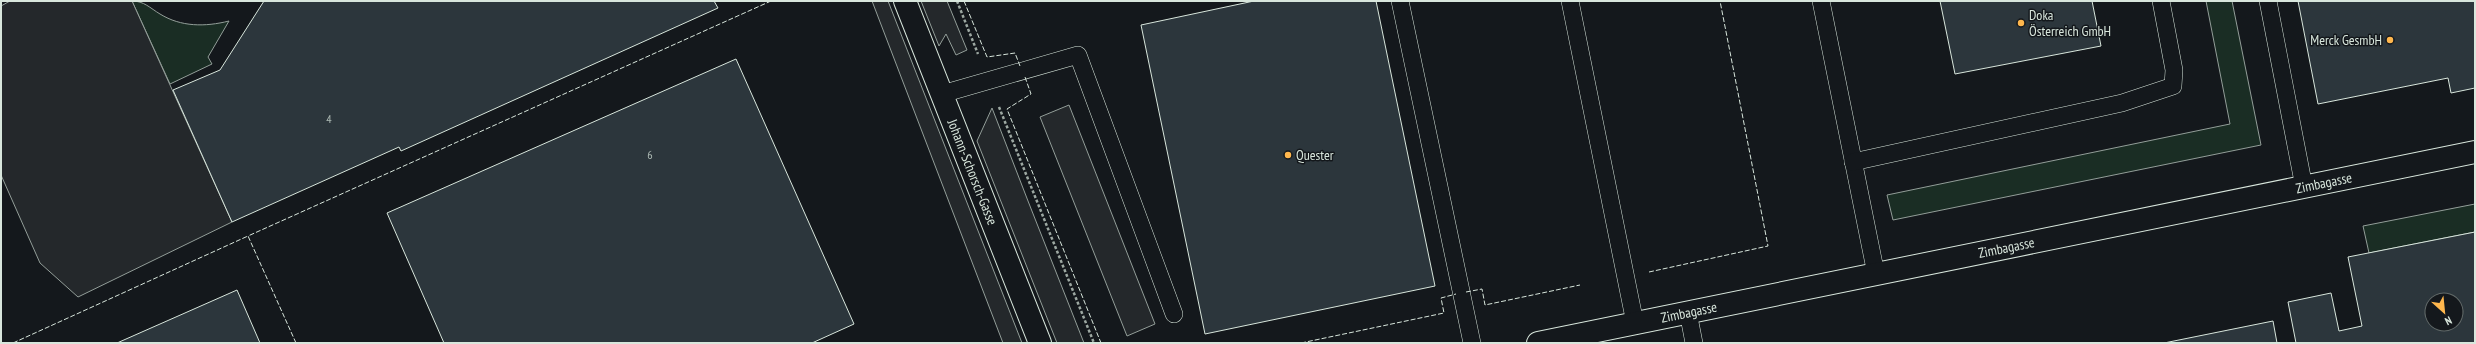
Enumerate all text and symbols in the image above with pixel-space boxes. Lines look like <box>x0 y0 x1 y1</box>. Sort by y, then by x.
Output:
place label: Doka Österreich GmbH <box>2029 6 2111 40</box>
marker: Doka Österreich GmbH <box>2016 18 2026 28</box>
place label: Merck GesmbH <box>2310 31 2382 49</box>
marker: Merck GesmbH <box>2385 35 2395 45</box>
house number: 4 <box>326 111 332 126</box>
street label: Johann-Schorsch-Gasse <box>943 116 1002 228</box>
place label: Quester <box>1296 146 1334 164</box>
house number: 6 <box>647 147 653 162</box>
marker: Quester <box>1283 150 1293 160</box>
street label: Zimbagasse <box>2294 168 2354 197</box>
street label: Zimbagasse <box>1977 233 2036 262</box>
north arrow <box>2424 292 2464 332</box>
street label: Zimbagasse <box>1659 298 1719 327</box>
text: N <box>2443 313 2454 329</box>

